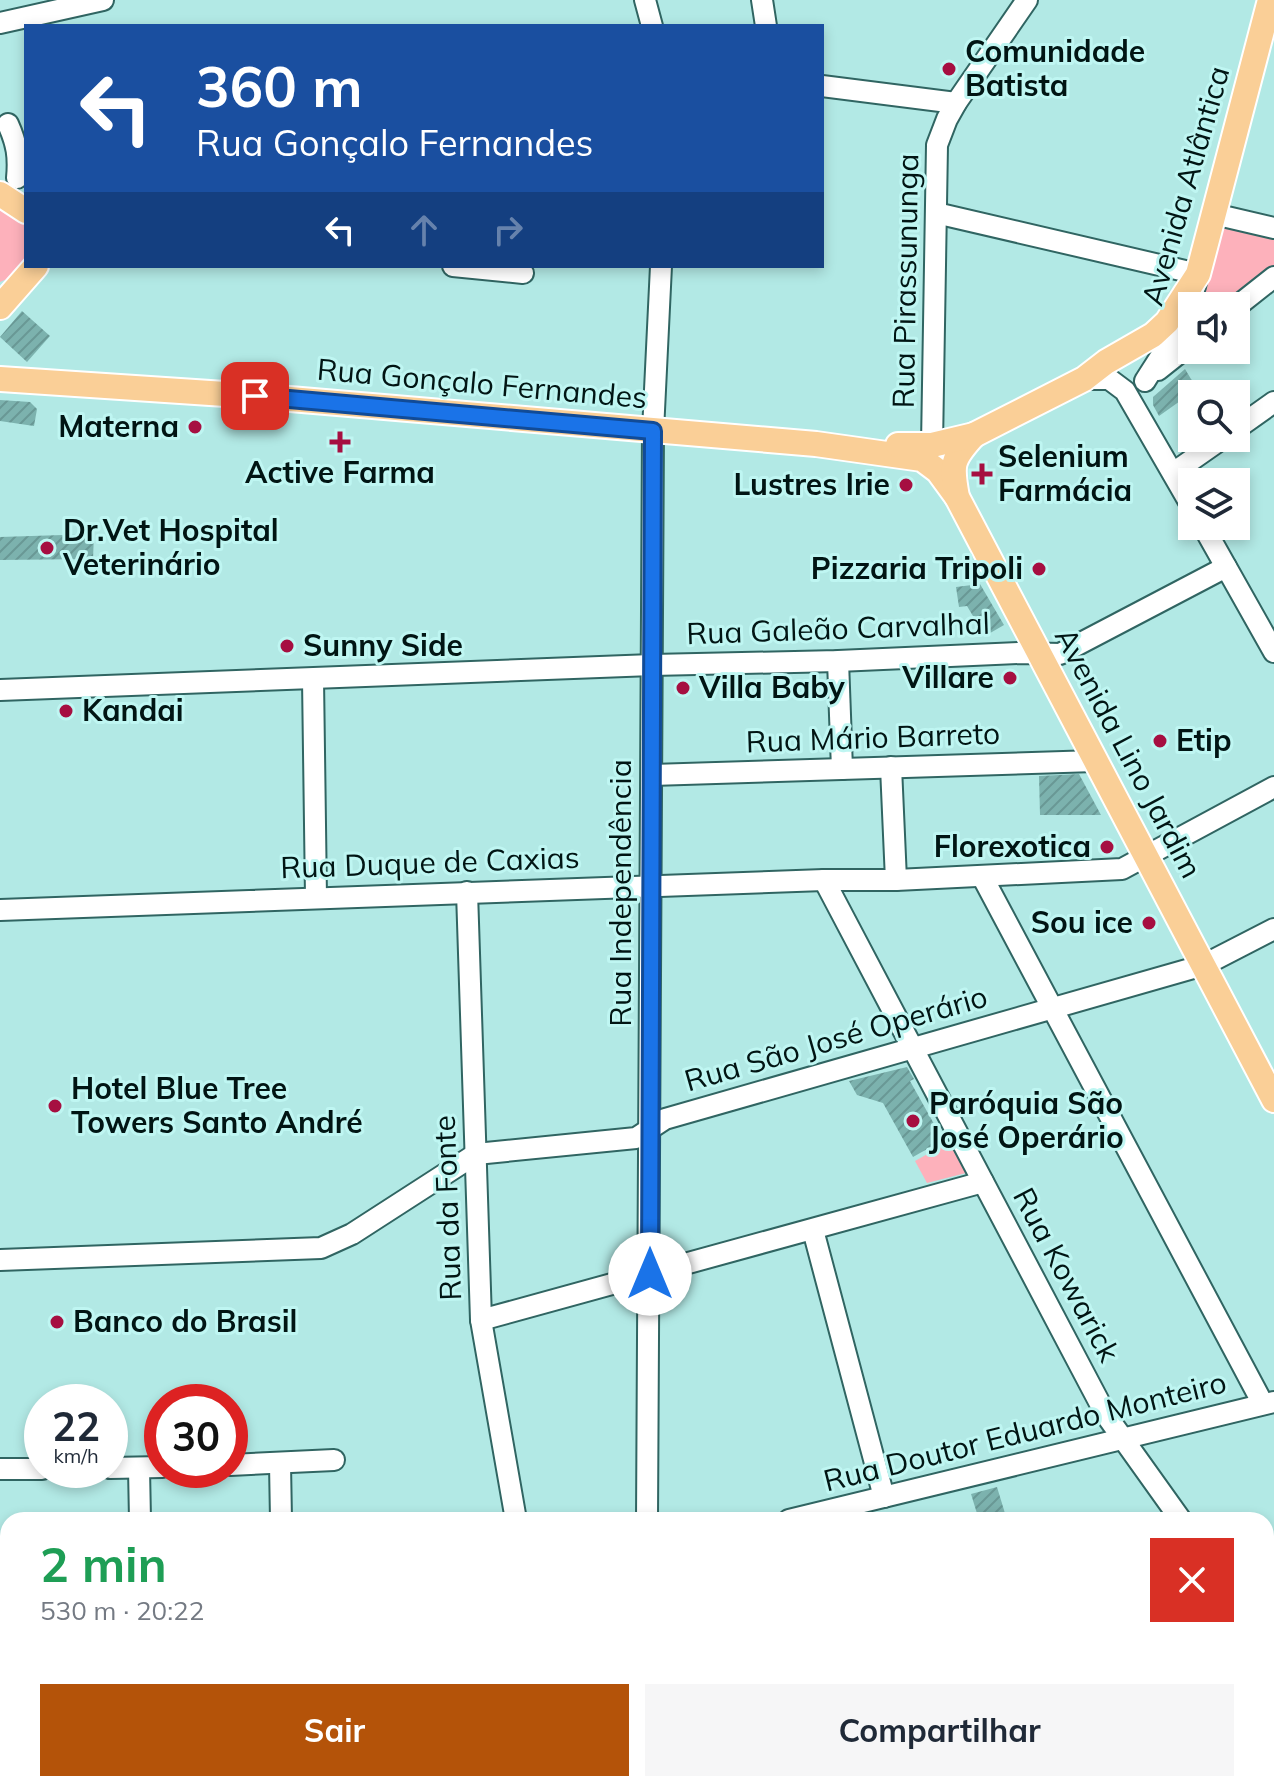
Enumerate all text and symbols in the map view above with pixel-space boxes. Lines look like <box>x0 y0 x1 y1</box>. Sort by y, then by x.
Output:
place label: Comunidade Batista <box>965 32 1145 104</box>
text: 360 m <box>196 51 363 121</box>
icon: left <box>64 56 168 160</box>
marker: Comunidade Batista <box>940 60 958 78</box>
street label: Avenida Atlântica <box>1133 62 1237 310</box>
text: Rua Gonçalo Fernandes <box>196 120 593 165</box>
street label: Rua Pirassununga <box>884 153 926 409</box>
icon: left <box>318 208 362 252</box>
icon: ahead <box>402 208 446 252</box>
icon: right <box>486 208 530 252</box>
map controls <box>1178 292 1250 540</box>
button: sound <box>1178 292 1250 364</box>
street label: Rua Gonçalo Fernandes <box>315 350 649 416</box>
pin <box>221 362 289 430</box>
icon: arrive <box>233 374 277 418</box>
button: search <box>1178 380 1250 452</box>
place label: Materna <box>58 407 179 445</box>
marker: Materna <box>186 418 204 436</box>
marker: Active Farma <box>331 433 349 451</box>
place label: Selenium Farmácia <box>998 437 1132 509</box>
place label: Active Farma <box>245 453 435 491</box>
place label: Lustres Irie <box>734 465 890 503</box>
marker: Selenium Farmácia <box>973 465 991 483</box>
button: layers <box>1178 468 1250 540</box>
marker: Lustres Irie <box>897 476 915 494</box>
place label: Dr.Vet Hospital Veterinário <box>62 511 279 583</box>
marker: Dr.Vet Hospital Veterinário <box>38 539 56 557</box>
place label: Pizzaria Tripoli <box>811 549 1023 587</box>
marker: Pizzaria Tripoli <box>1030 560 1048 578</box>
street label: Rua Galeão Carvalhal <box>686 604 990 652</box>
street label: Avenida Lino Jardim <box>1047 621 1211 884</box>
place label: Sunny Side <box>303 626 463 664</box>
marker: Sunny Side <box>278 637 296 655</box>
place label: Villare <box>901 658 994 696</box>
place label: Villa Baby <box>698 668 846 706</box>
marker: Villare <box>1001 669 1019 687</box>
marker: Villa Baby <box>674 679 692 697</box>
place label: Kandai <box>82 691 184 729</box>
marker: Kandai <box>57 702 75 720</box>
street label: Rua Mário Barreto <box>745 714 1001 760</box>
place label: Etip <box>1176 721 1232 759</box>
marker: Etip <box>1151 732 1169 750</box>
street label: Rua Independência <box>601 759 639 1027</box>
place label: Florexotica <box>934 827 1091 865</box>
street label: Rua Duque de Caxias <box>280 838 580 886</box>
marker: Florexotica <box>1098 838 1116 856</box>
place label: Sou ice <box>1031 903 1133 941</box>
marker: Sou ice <box>1140 914 1158 932</box>
street label: Rua São José Operário <box>680 977 991 1099</box>
place label: Hotel Blue Tree Towers Santo André <box>71 1069 363 1141</box>
place label: Paróquia São José Operário <box>929 1084 1124 1156</box>
marker: Hotel Blue Tree Towers Santo André <box>46 1097 64 1115</box>
marker: Paróquia São José Operário <box>904 1112 922 1130</box>
street label: Rua da Fonte <box>425 1115 469 1301</box>
street label: Rua Kowarick <box>1005 1181 1129 1369</box>
position arrow <box>608 1232 692 1316</box>
place label: Banco do Brasil <box>73 1302 297 1340</box>
marker: Banco do Brasil <box>48 1313 66 1331</box>
street label: Rua Doutor Eduardo Monteiro <box>820 1363 1230 1499</box>
speed limit sign: 30 <box>144 1384 248 1488</box>
text: 22 <box>52 1401 100 1451</box>
text: km/h <box>53 1443 99 1468</box>
text: 2 min <box>40 1534 167 1594</box>
button: close <box>1150 1538 1234 1622</box>
text: 530 m · 20:22 <box>40 1594 204 1627</box>
button: Sair <box>40 1684 629 1776</box>
button: Compartilhar <box>645 1684 1234 1776</box>

